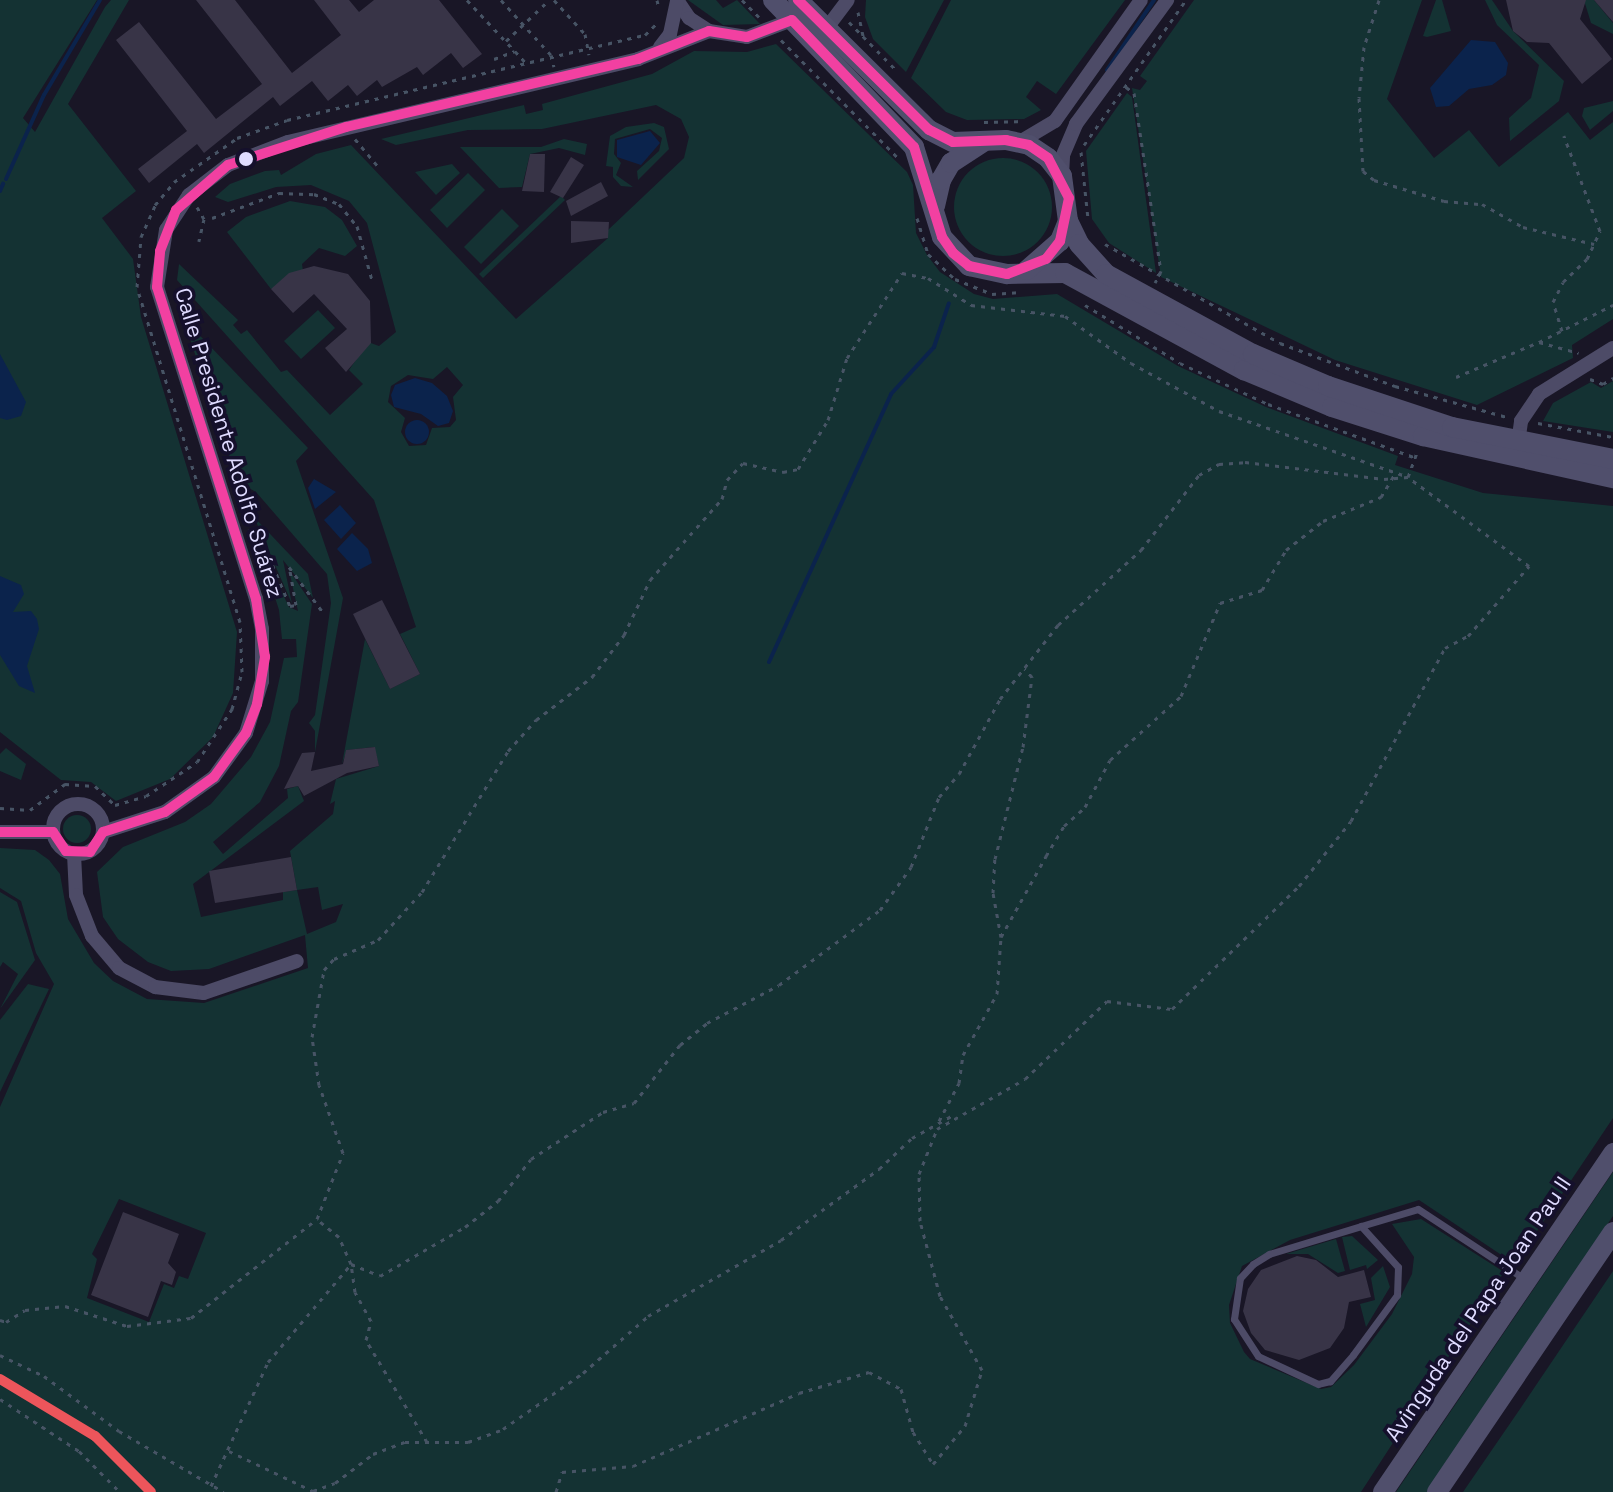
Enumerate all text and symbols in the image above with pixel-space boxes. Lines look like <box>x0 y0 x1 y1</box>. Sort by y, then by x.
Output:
unlabelled marker <box>238 151 254 167</box>
street label: Calle Presidente Adolfo Suárez <box>169 285 289 601</box>
street label: Avinguda del Papa Joan Pau II <box>1379 1172 1577 1446</box>

